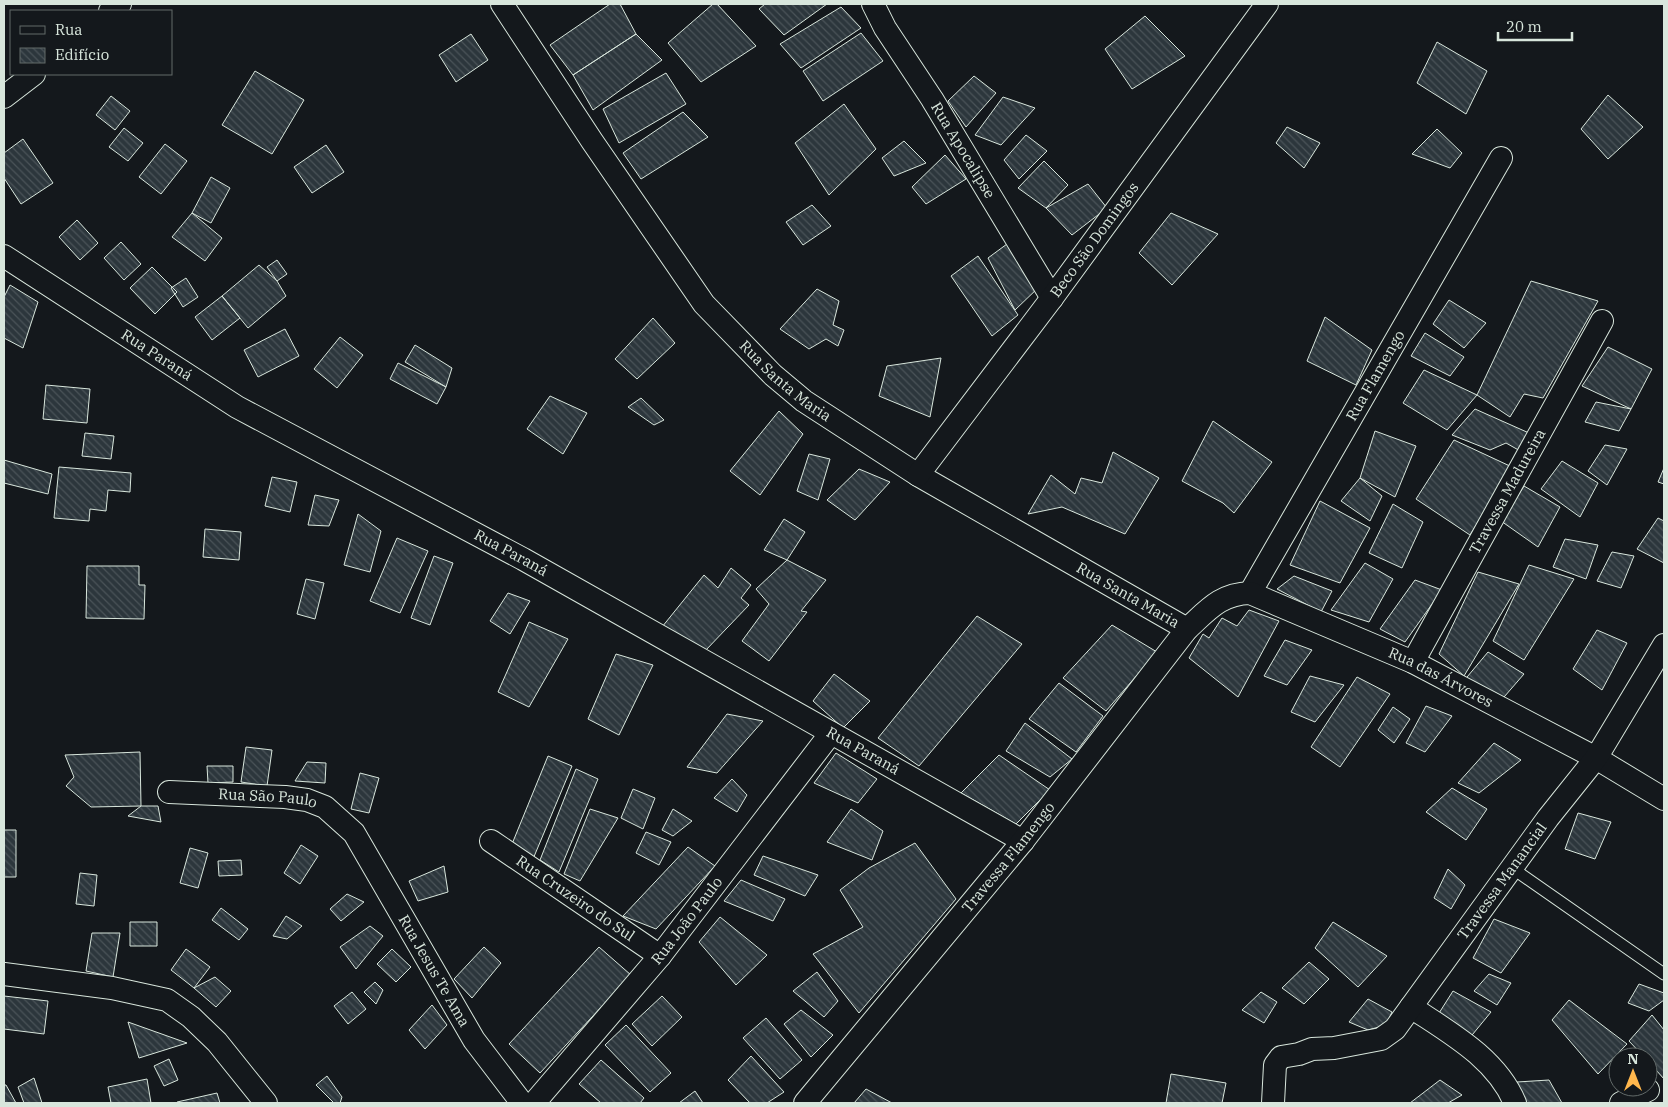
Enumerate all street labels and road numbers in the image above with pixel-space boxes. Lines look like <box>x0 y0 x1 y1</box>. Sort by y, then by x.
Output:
street label: Rua Apocalipse <box>927 99 1000 202</box>
street label: Beco São Domingos <box>1046 178 1143 301</box>
street label: Rua Paraná <box>118 325 196 385</box>
street label: Rua Flamengo <box>1341 327 1409 424</box>
street label: Rua Santa Maria <box>736 336 835 425</box>
street label: Travessa Madureira <box>1465 425 1549 557</box>
street label: Rua Paraná <box>471 525 551 580</box>
street label: Rua Santa Maria <box>1073 558 1183 632</box>
street label: Rua das Árvores <box>1386 643 1496 711</box>
street label: Rua Paraná <box>823 722 903 779</box>
street label: Rua São Paulo <box>218 784 320 812</box>
street label: Travessa Flamengo <box>958 798 1059 916</box>
street label: Travessa Manancial <box>1453 818 1551 943</box>
street label: Rua Cruzeiro do Sul <box>513 851 639 945</box>
street label: Rua João Paulo <box>647 873 726 968</box>
street label: Rua Jesus Te Ama <box>394 911 474 1030</box>

